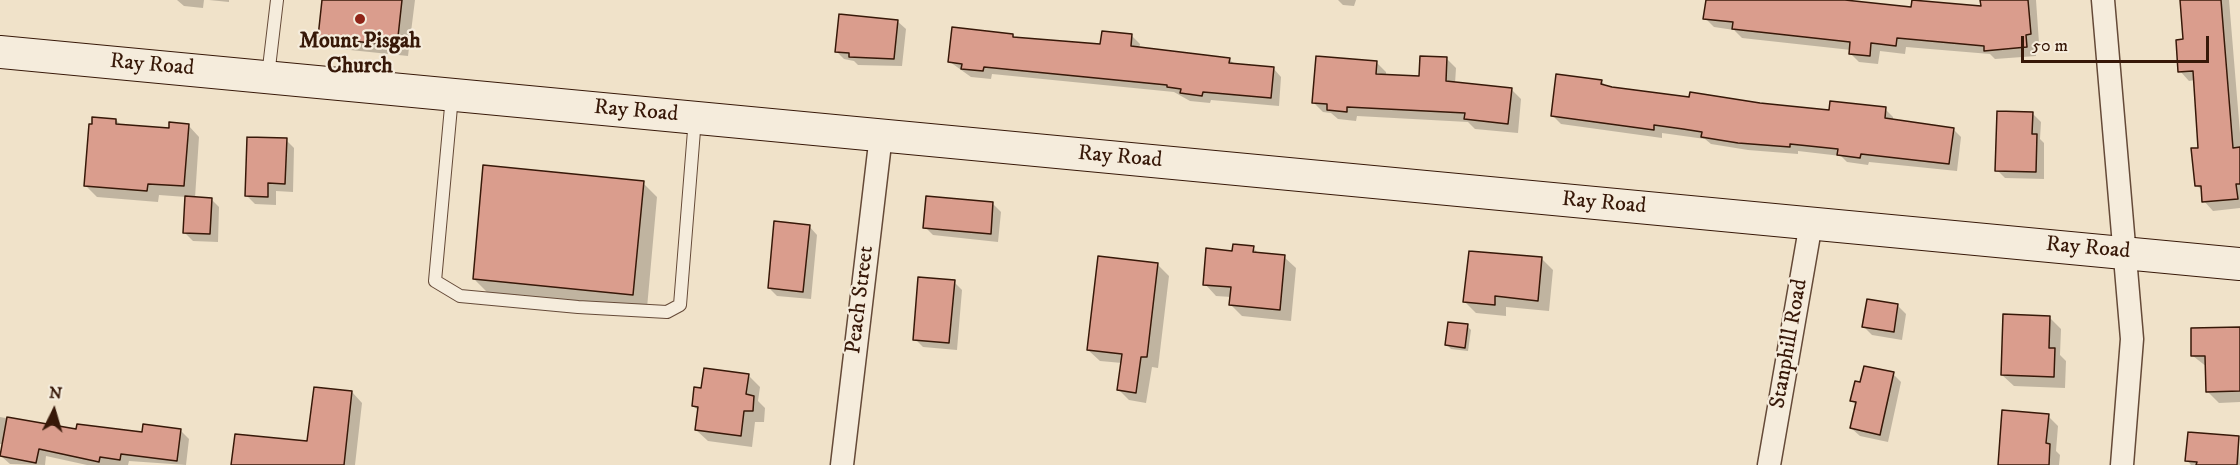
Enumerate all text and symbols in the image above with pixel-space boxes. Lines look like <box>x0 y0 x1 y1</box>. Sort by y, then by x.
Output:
marker: Mount Pisgah Church <box>353 12 367 26</box>
scale bar <box>2024 24 2212 62</box>
place label: Mount Pisgah Church <box>299 29 421 80</box>
text: 50 m <box>2032 35 2068 57</box>
street label: Ray Road <box>109 49 195 83</box>
street label: Ray Road <box>593 95 679 129</box>
street label: Ray Road <box>1077 141 1163 175</box>
street label: Ray Road <box>1561 187 1647 221</box>
street label: Ray Road <box>2045 232 2131 266</box>
street label: Peach Street <box>841 244 881 356</box>
street label: Stanphill Road <box>1766 277 1814 411</box>
north arrow <box>24 381 84 441</box>
text: N <box>48 383 63 404</box>

